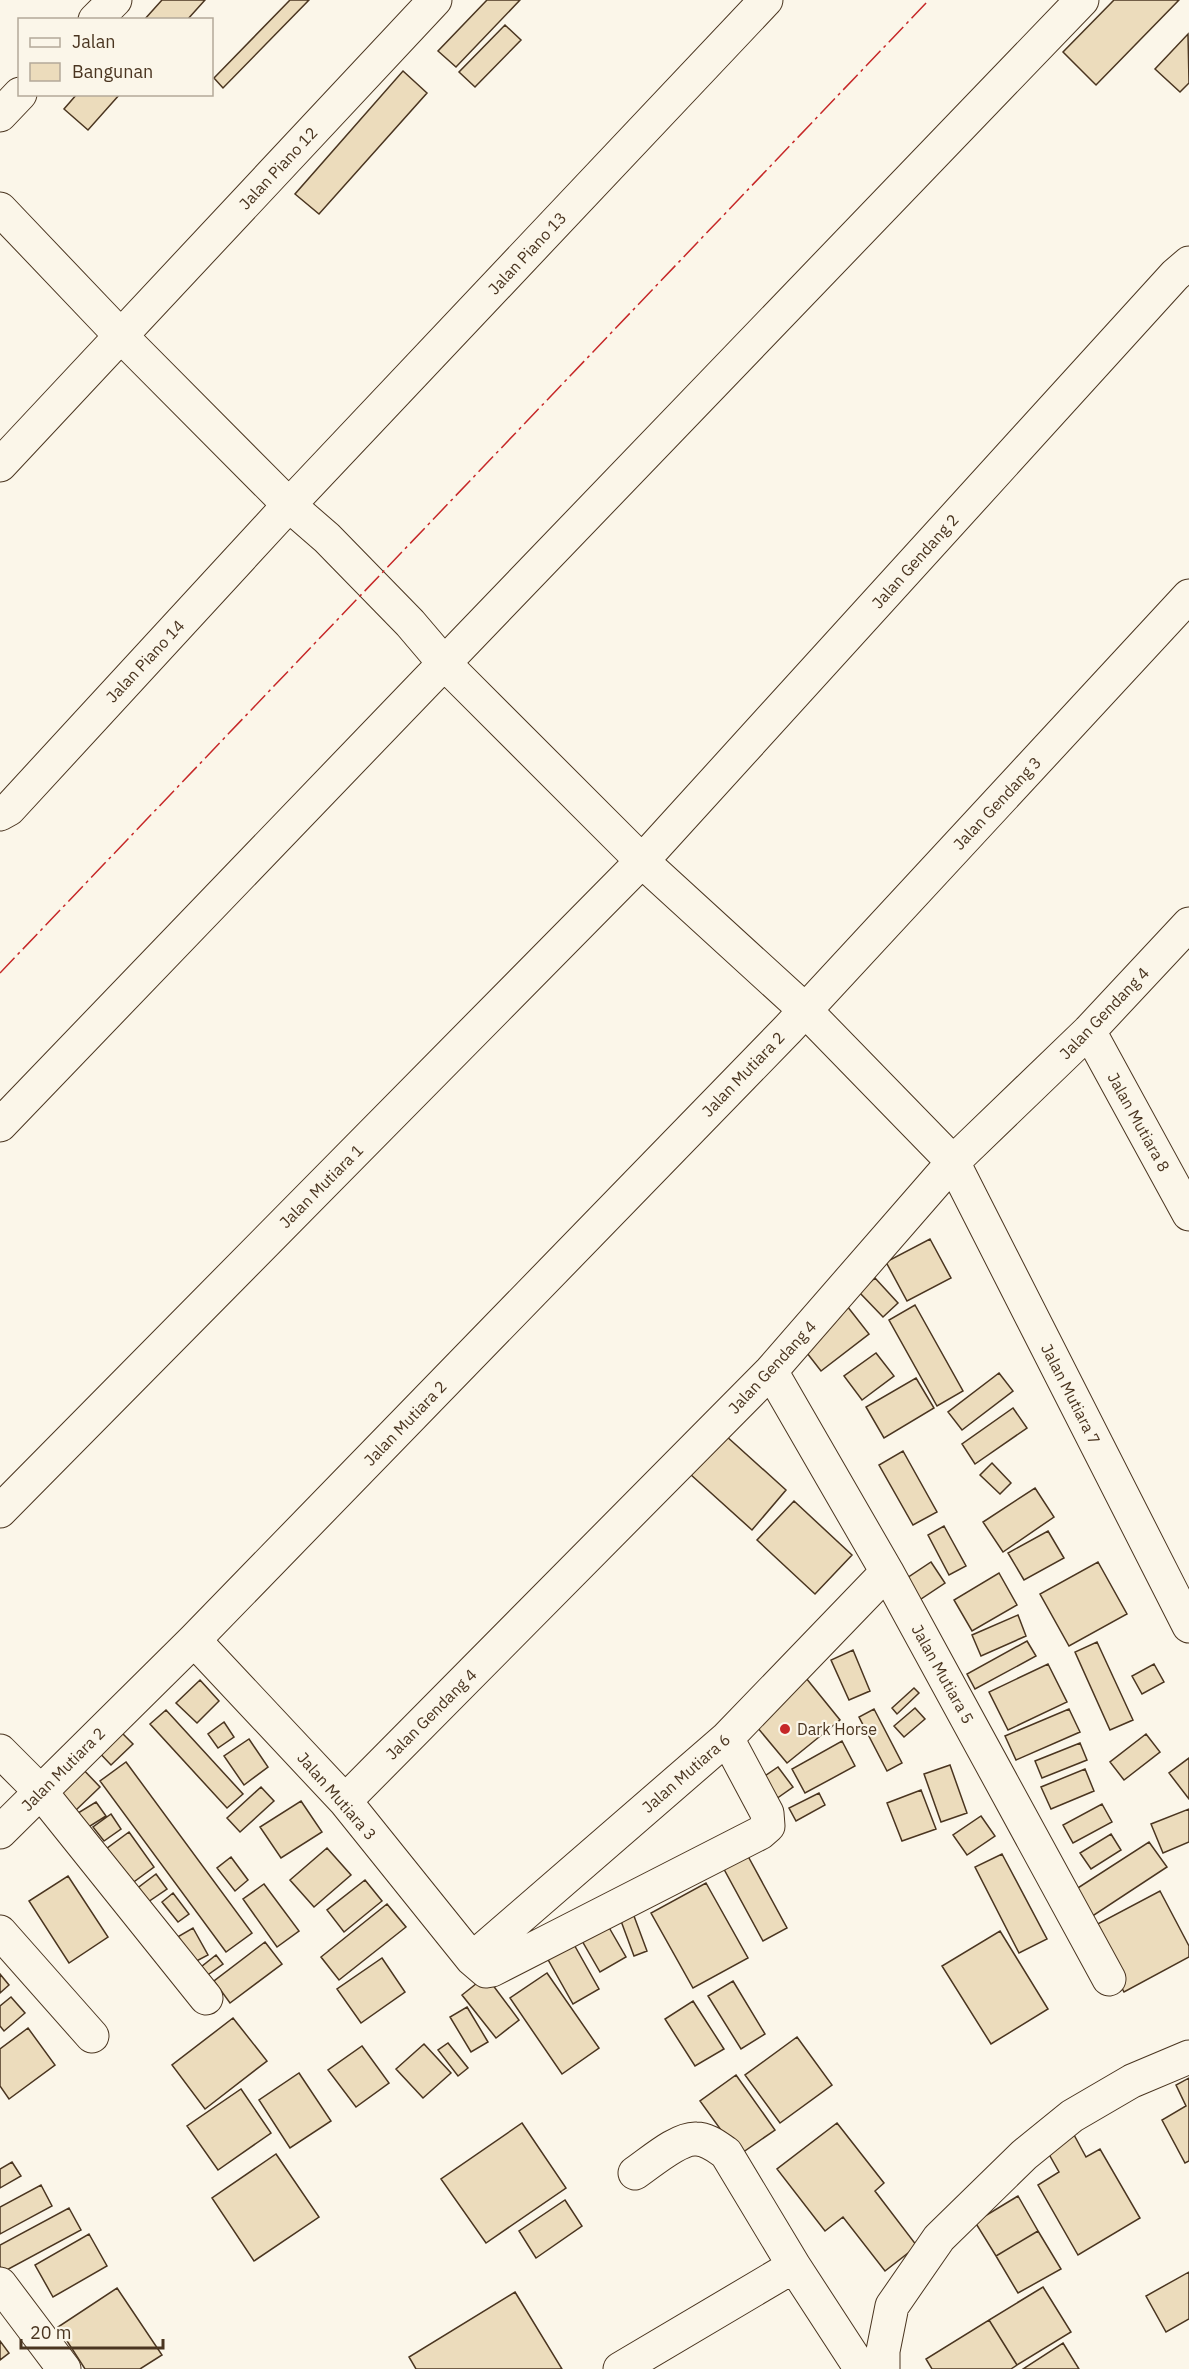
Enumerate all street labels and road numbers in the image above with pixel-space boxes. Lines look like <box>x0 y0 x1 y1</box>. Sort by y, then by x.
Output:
street label: Jalan Piano 12 <box>235 123 321 213</box>
street label: Jalan Piano 13 <box>484 208 570 298</box>
street label: Jalan Gendang 2 <box>867 510 963 612</box>
street label: Jalan Piano 14 <box>102 616 188 706</box>
street label: Jalan Gendang 3 <box>949 752 1045 854</box>
street label: Jalan Gendang 4 <box>1055 963 1153 1063</box>
street label: Jalan Mutiara 2 <box>697 1027 789 1121</box>
street label: Jalan Mutiara 8 <box>1103 1069 1175 1175</box>
street label: Jalan Mutiara 1 <box>275 1140 367 1232</box>
street label: Jalan Gendang 4 <box>724 1316 820 1418</box>
street label: Jalan Mutiara 7 <box>1037 1340 1105 1448</box>
street label: Jalan Mutiara 2 <box>359 1376 451 1470</box>
street label: Jalan Mutiara 5 <box>907 1621 979 1727</box>
street label: Jalan Gendang 4 <box>381 1664 481 1764</box>
street label: Jalan Mutiara 2 <box>17 1723 109 1815</box>
street label: Jalan Mutiara 6 <box>638 1729 734 1817</box>
street label: Jalan Mutiara 3 <box>293 1748 381 1844</box>

